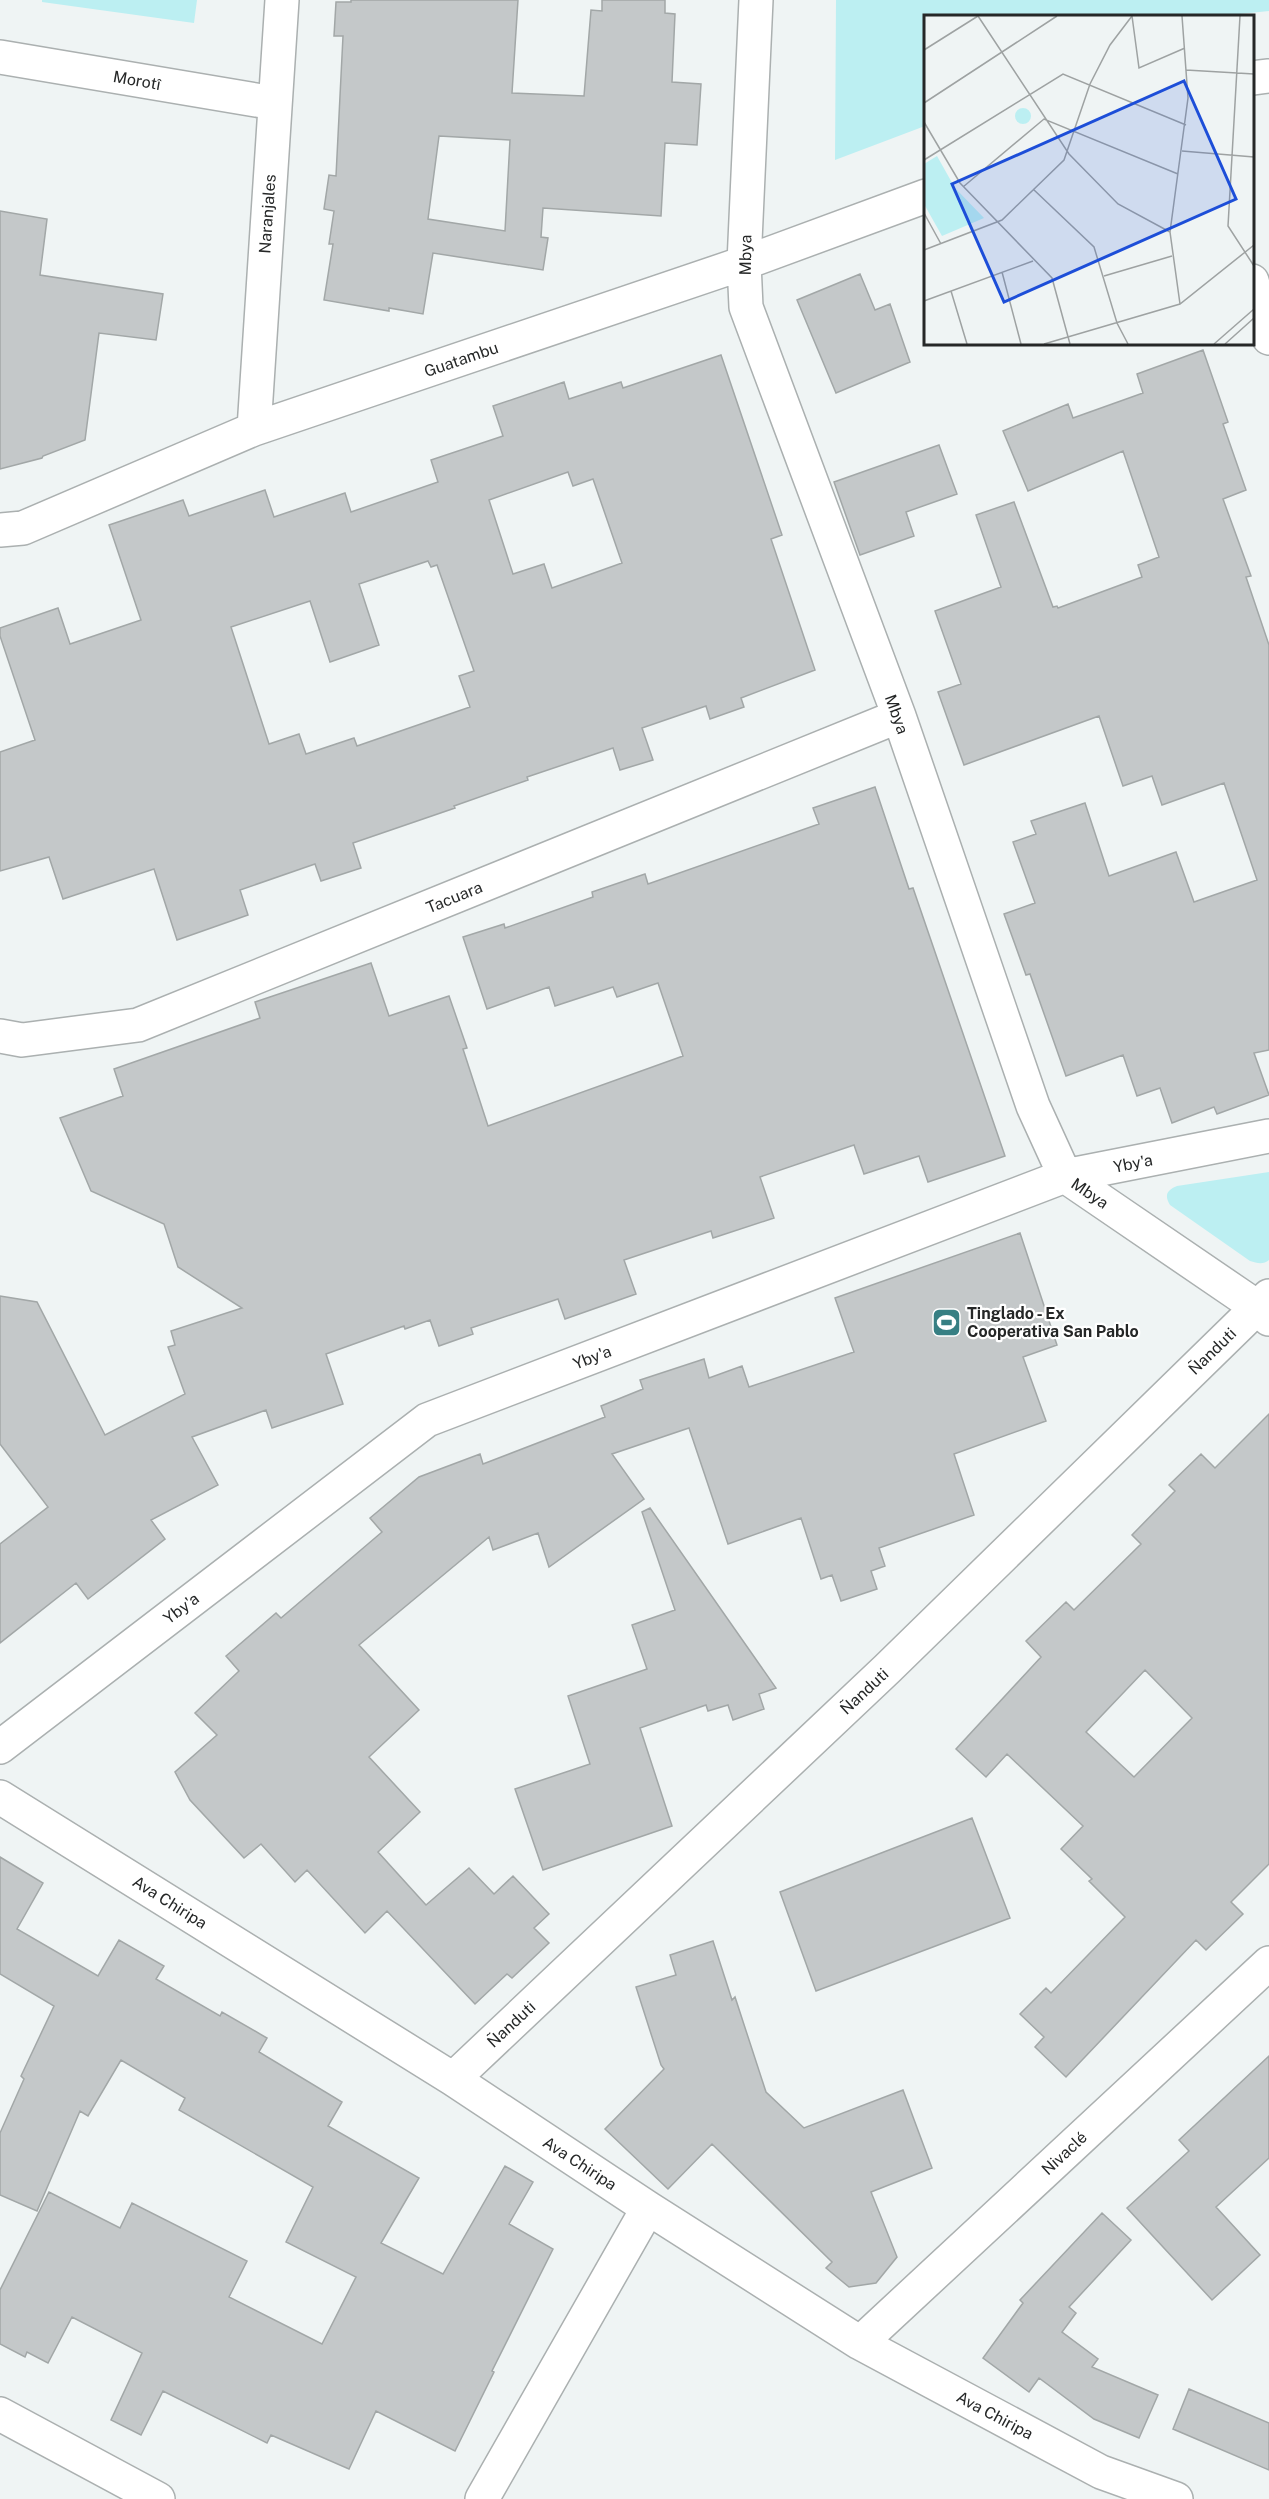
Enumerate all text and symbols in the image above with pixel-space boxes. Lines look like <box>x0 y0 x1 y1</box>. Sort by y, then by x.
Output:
inset map <box>924 15 1254 345</box>
street label: Morotî <box>112 67 163 94</box>
street label: Naranjales <box>255 174 280 254</box>
street label: Mbya <box>736 234 755 276</box>
street label: Guatambu <box>422 338 501 381</box>
street label: Mbya <box>881 692 912 737</box>
street label: Tacuara <box>423 878 485 917</box>
street label: Yby'a <box>1112 1150 1154 1177</box>
street label: Mbya <box>1067 1174 1112 1213</box>
place label: Tinglado - Ex Cooperativa San Pablo <box>967 1304 1139 1341</box>
sports icon: Tinglado - Ex Cooperativa San Pablo <box>930 1306 962 1338</box>
street label: Ñanduti <box>1184 1323 1240 1379</box>
street label: Yby'a <box>570 1342 614 1373</box>
street label: Yby'a <box>160 1589 203 1628</box>
street label: Ñanduti <box>836 1664 892 1718</box>
street label: Ava Chiripa <box>129 1872 210 1933</box>
street label: Ñanduti <box>483 1997 539 2051</box>
street label: Nivaclé <box>1038 2128 1091 2179</box>
street label: Ava Chiripa <box>539 2133 620 2194</box>
street label: Ava Chiripa <box>953 2387 1036 2444</box>

